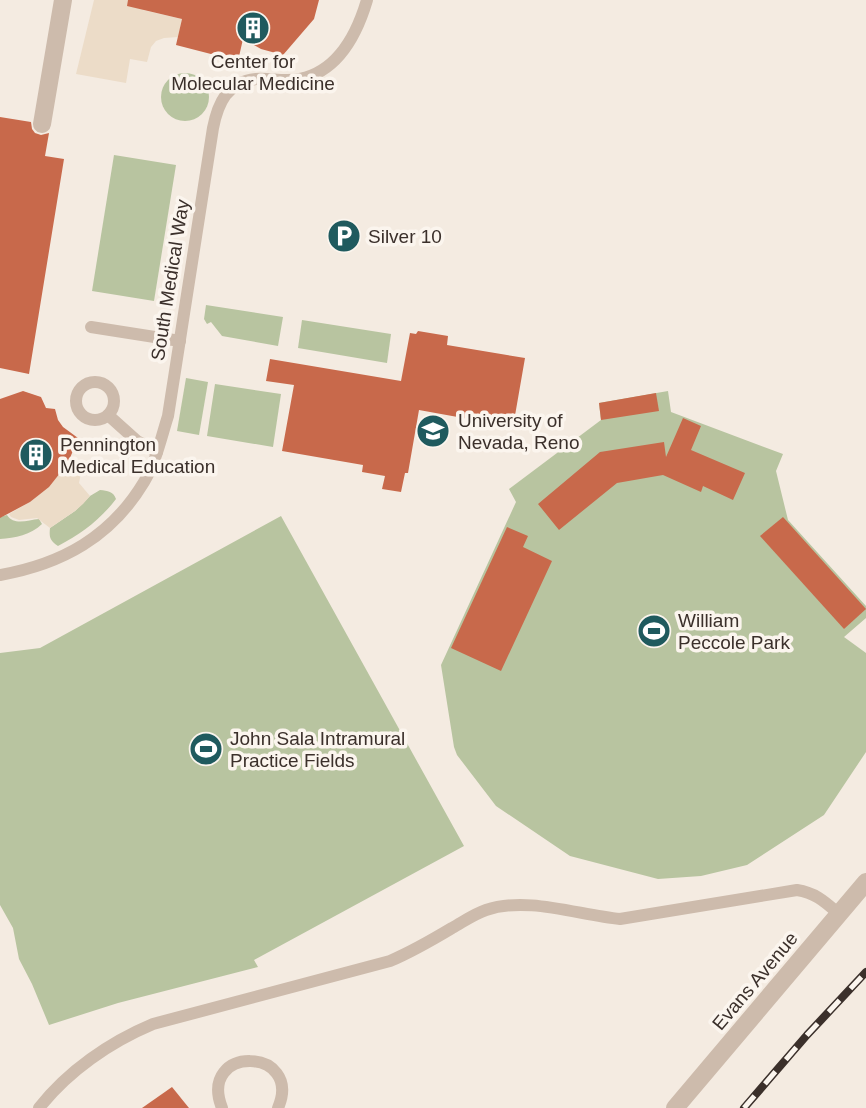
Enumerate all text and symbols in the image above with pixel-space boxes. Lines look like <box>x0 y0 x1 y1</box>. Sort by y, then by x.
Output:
building icon: Center for Molecular Medicine <box>234 9 272 47</box>
place label: Center for Molecular Medicine <box>171 51 335 94</box>
street label: South Medical Way <box>147 197 193 362</box>
parking icon: Silver 10 <box>325 217 363 255</box>
place label: Silver 10 <box>368 226 442 247</box>
place label: University of Nevada, Reno <box>458 410 579 453</box>
school or university icon: University of Nevada, Reno <box>414 412 452 450</box>
place label: Pennington Medical Education <box>60 434 215 477</box>
building icon: Pennington Medical Education <box>17 436 55 474</box>
place label: William Peccole Park <box>678 610 790 653</box>
sports icon: William Peccole Park <box>635 612 673 650</box>
place label: John Sala Intramural Practice Fields <box>230 728 405 771</box>
sports icon: John Sala Intramural Practice Fields <box>187 730 225 768</box>
street label: Evans Avenue <box>708 928 802 1034</box>

